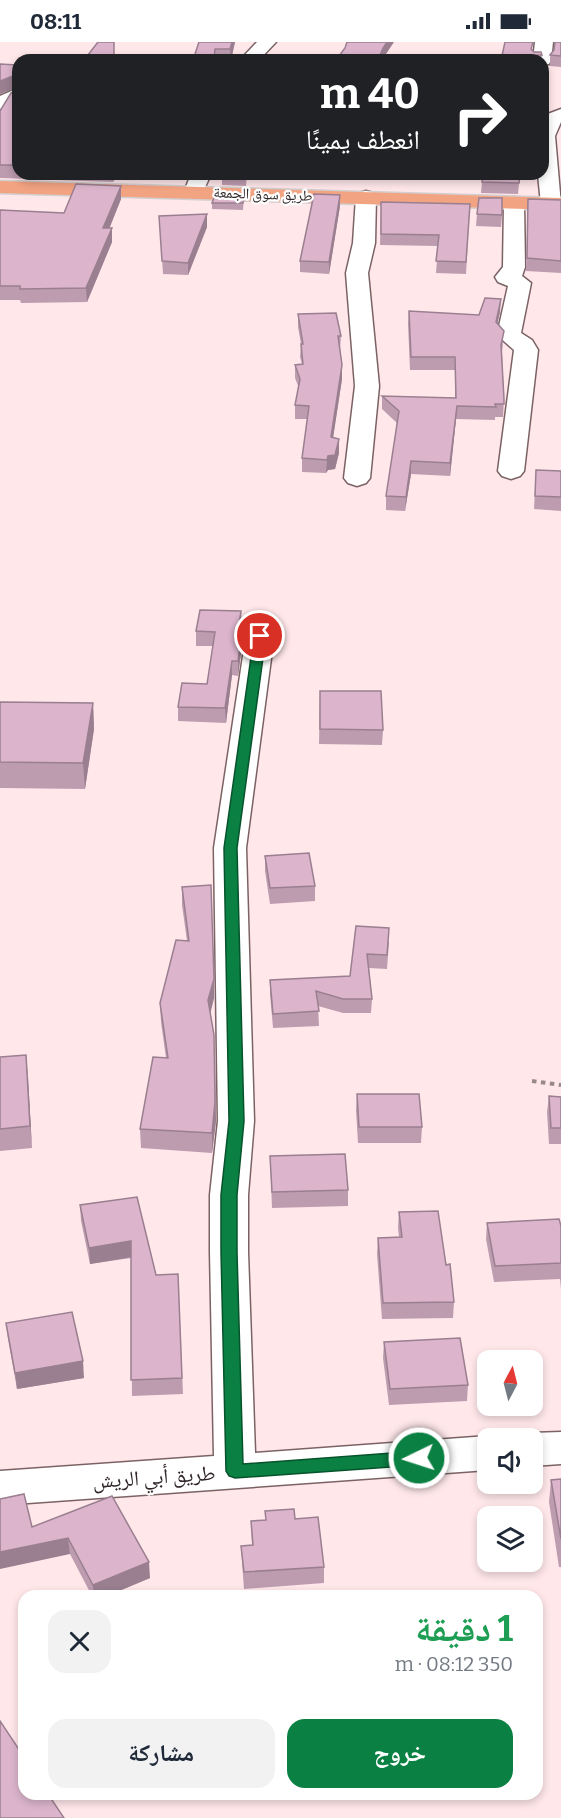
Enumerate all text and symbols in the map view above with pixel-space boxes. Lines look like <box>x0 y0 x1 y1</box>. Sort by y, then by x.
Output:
text: 08:11 <box>30 8 81 35</box>
text: 40 m <box>320 69 420 119</box>
icon: right <box>441 78 519 156</box>
text: انعطف يمينًا <box>306 124 420 156</box>
street label: طريق سوق الجمعة <box>213 183 313 206</box>
pin <box>234 610 285 661</box>
icon: arrive <box>243 619 276 652</box>
north arrow <box>477 1350 543 1416</box>
map controls <box>477 1350 543 1572</box>
position arrow <box>387 1426 451 1490</box>
button: sound <box>477 1428 543 1494</box>
street label: طريق أبي الريش <box>92 1460 217 1498</box>
button: layers <box>477 1506 543 1572</box>
text: 1 دقيقة <box>415 1607 513 1651</box>
button: close <box>48 1610 111 1673</box>
text: 350 m · 08:12 <box>395 1652 513 1676</box>
button: مشاركة <box>48 1719 275 1788</box>
button: خروج <box>287 1719 513 1788</box>

